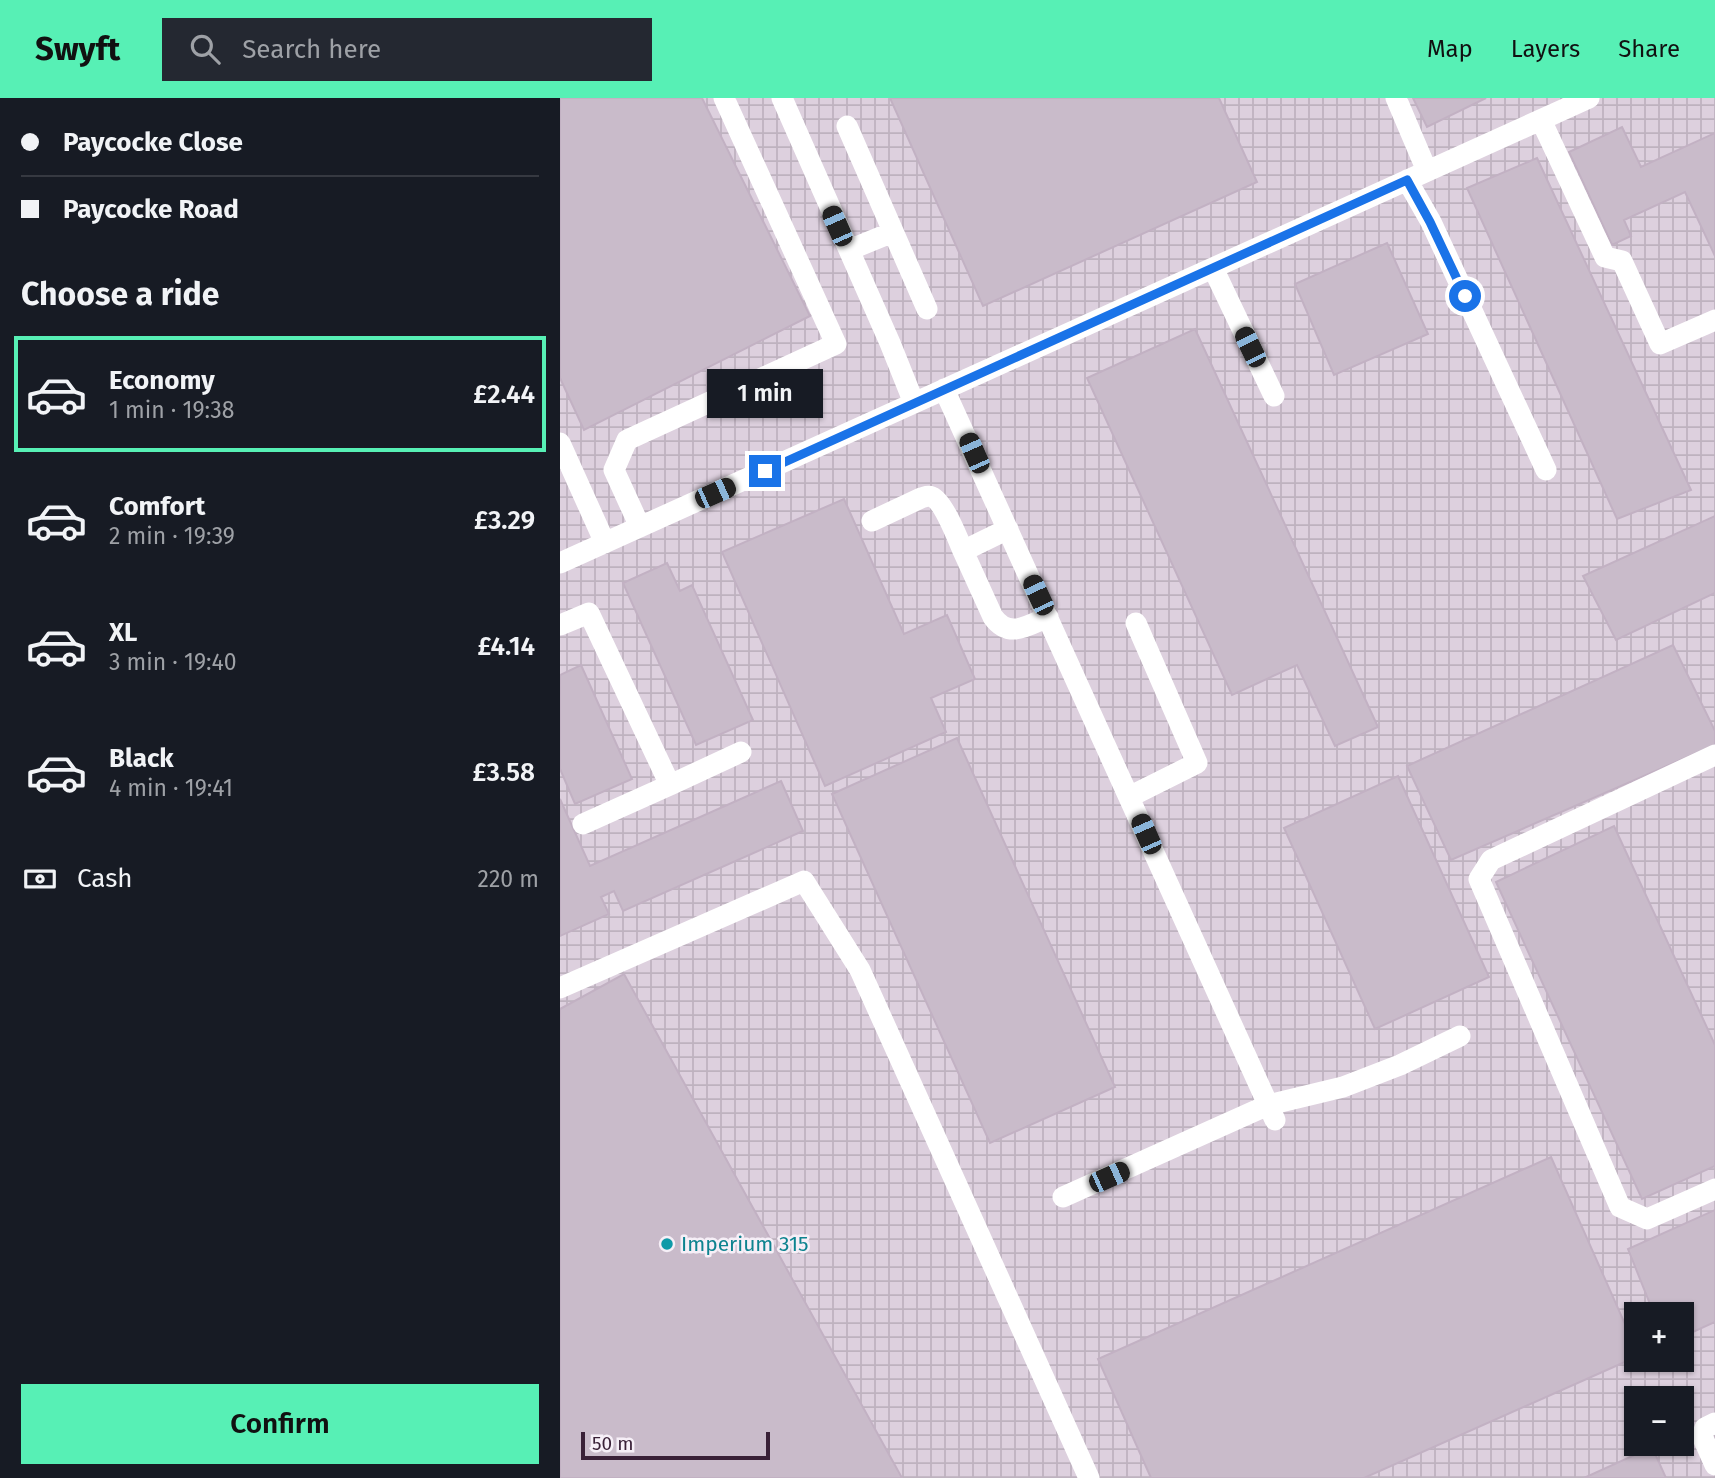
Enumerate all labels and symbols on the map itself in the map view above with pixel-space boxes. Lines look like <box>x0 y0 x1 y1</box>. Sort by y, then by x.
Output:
car <box>819 203 856 249</box>
route start <box>1449 280 1481 312</box>
car <box>1232 324 1269 370</box>
callout: 1 min <box>707 370 823 418</box>
car <box>956 430 993 476</box>
route end <box>749 455 781 487</box>
car <box>692 475 739 511</box>
car <box>1020 572 1057 618</box>
car <box>1128 811 1165 857</box>
car <box>1086 1159 1133 1195</box>
place label: Imperium 315 <box>681 1231 809 1257</box>
marker: Imperium 315 <box>659 1236 675 1252</box>
scale bar <box>581 1429 770 1461</box>

